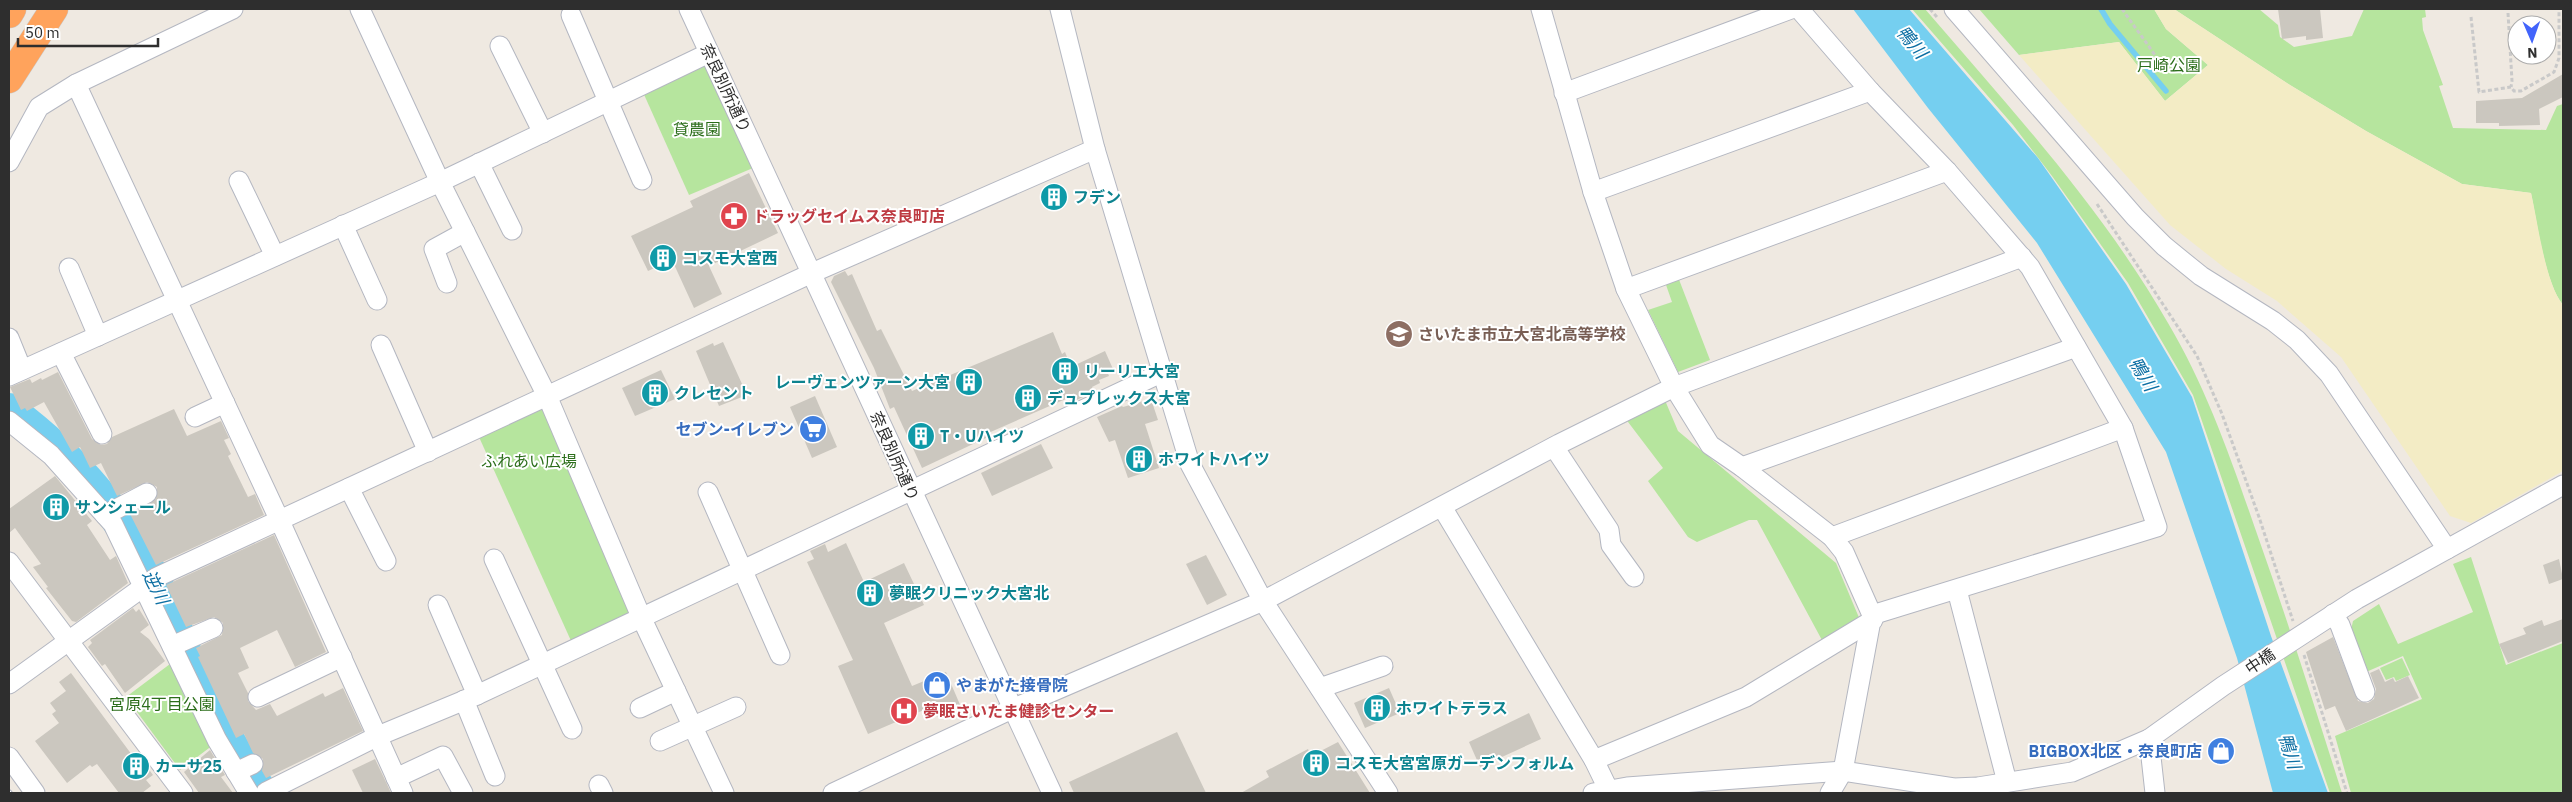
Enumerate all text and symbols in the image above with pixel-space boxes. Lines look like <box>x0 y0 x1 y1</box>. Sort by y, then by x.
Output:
scale bar <box>18 15 158 47</box>
north arrow <box>2507 15 2557 65</box>
water label: 鴨川 <box>1892 21 1934 65</box>
text: 50 m <box>25 23 60 42</box>
street label: 奈良別所通り <box>697 40 755 136</box>
text: N <box>2527 44 2538 62</box>
park label: 戸崎公園 <box>2137 55 2201 75</box>
park label: 貸農園 <box>673 119 721 139</box>
building icon: フデン <box>1039 182 1069 212</box>
place label: フデン <box>1073 187 1121 207</box>
pharmacy icon: ドラッグセイムス奈良町店 <box>719 201 749 231</box>
place label: ドラッグセイムス奈良町店 <box>753 206 945 226</box>
building icon: コスモ大宮西 <box>648 243 678 273</box>
place label: コスモ大宮西 <box>682 248 778 268</box>
school or university icon: さいたま市立大宮北高等学校 <box>1384 319 1414 349</box>
place label: さいたま市立大宮北高等学校 <box>1418 324 1626 344</box>
water label: 鴨川 <box>2124 353 2163 397</box>
building icon: リーリエ大宮 <box>1050 356 1080 386</box>
place label: リーリエ大宮 <box>1084 361 1180 381</box>
building icon: レーヴェンツァーン大宮 <box>954 367 984 397</box>
place label: レーヴェンツァーン大宮 <box>775 372 950 392</box>
building icon: クレセント <box>640 378 670 408</box>
place label: クレセント <box>674 383 754 403</box>
building icon: デュプレックス大宮 <box>1013 383 1043 413</box>
place label: デュプレックス大宮 <box>1047 388 1191 408</box>
street label: 奈良別所通り <box>866 408 924 504</box>
supermarket icon: セブン-イレブン <box>798 414 828 444</box>
place label: セブン-イレブン <box>676 419 794 439</box>
building icon: T・Uハイツ <box>906 421 936 451</box>
place label: T・Uハイツ <box>940 426 1024 446</box>
building icon: ホワイトハイツ <box>1124 444 1154 474</box>
place label: ホワイトハイツ <box>1158 449 1270 469</box>
park label: ふれあい広場 <box>481 451 577 471</box>
building icon: サンシェール <box>41 492 71 522</box>
place label: サンシェール <box>75 497 171 517</box>
water label: 逆川 <box>138 566 175 610</box>
building icon: 夢眠クリニック大宮北 <box>855 578 885 608</box>
place label: 夢眠クリニック大宮北 <box>889 583 1049 603</box>
street label: 中橋 <box>2241 644 2279 678</box>
shop icon: やまがた接骨院 <box>922 670 952 700</box>
place label: やまがた接骨院 <box>956 675 1068 695</box>
building icon: ホワイトテラス <box>1362 693 1392 723</box>
park label: 宮原4丁目公園 <box>109 694 215 714</box>
hospital icon: 夢眠さいたま健診センター <box>889 696 919 726</box>
place label: ホワイトテラス <box>1396 698 1508 718</box>
place label: 夢眠さいたま健診センター <box>923 701 1115 721</box>
water label: 鴨川 <box>2274 730 2307 773</box>
shop icon: BIGBOX北区・奈良町店 <box>2206 736 2236 766</box>
place label: BIGBOX北区・奈良町店 <box>2029 741 2202 761</box>
building icon: コスモ大宮宮原ガーデンフォルム <box>1301 748 1331 778</box>
building icon: カーサ25 <box>121 751 151 781</box>
place label: コスモ大宮宮原ガーデンフォルム <box>1335 753 1574 773</box>
place label: カーサ25 <box>155 756 222 776</box>

